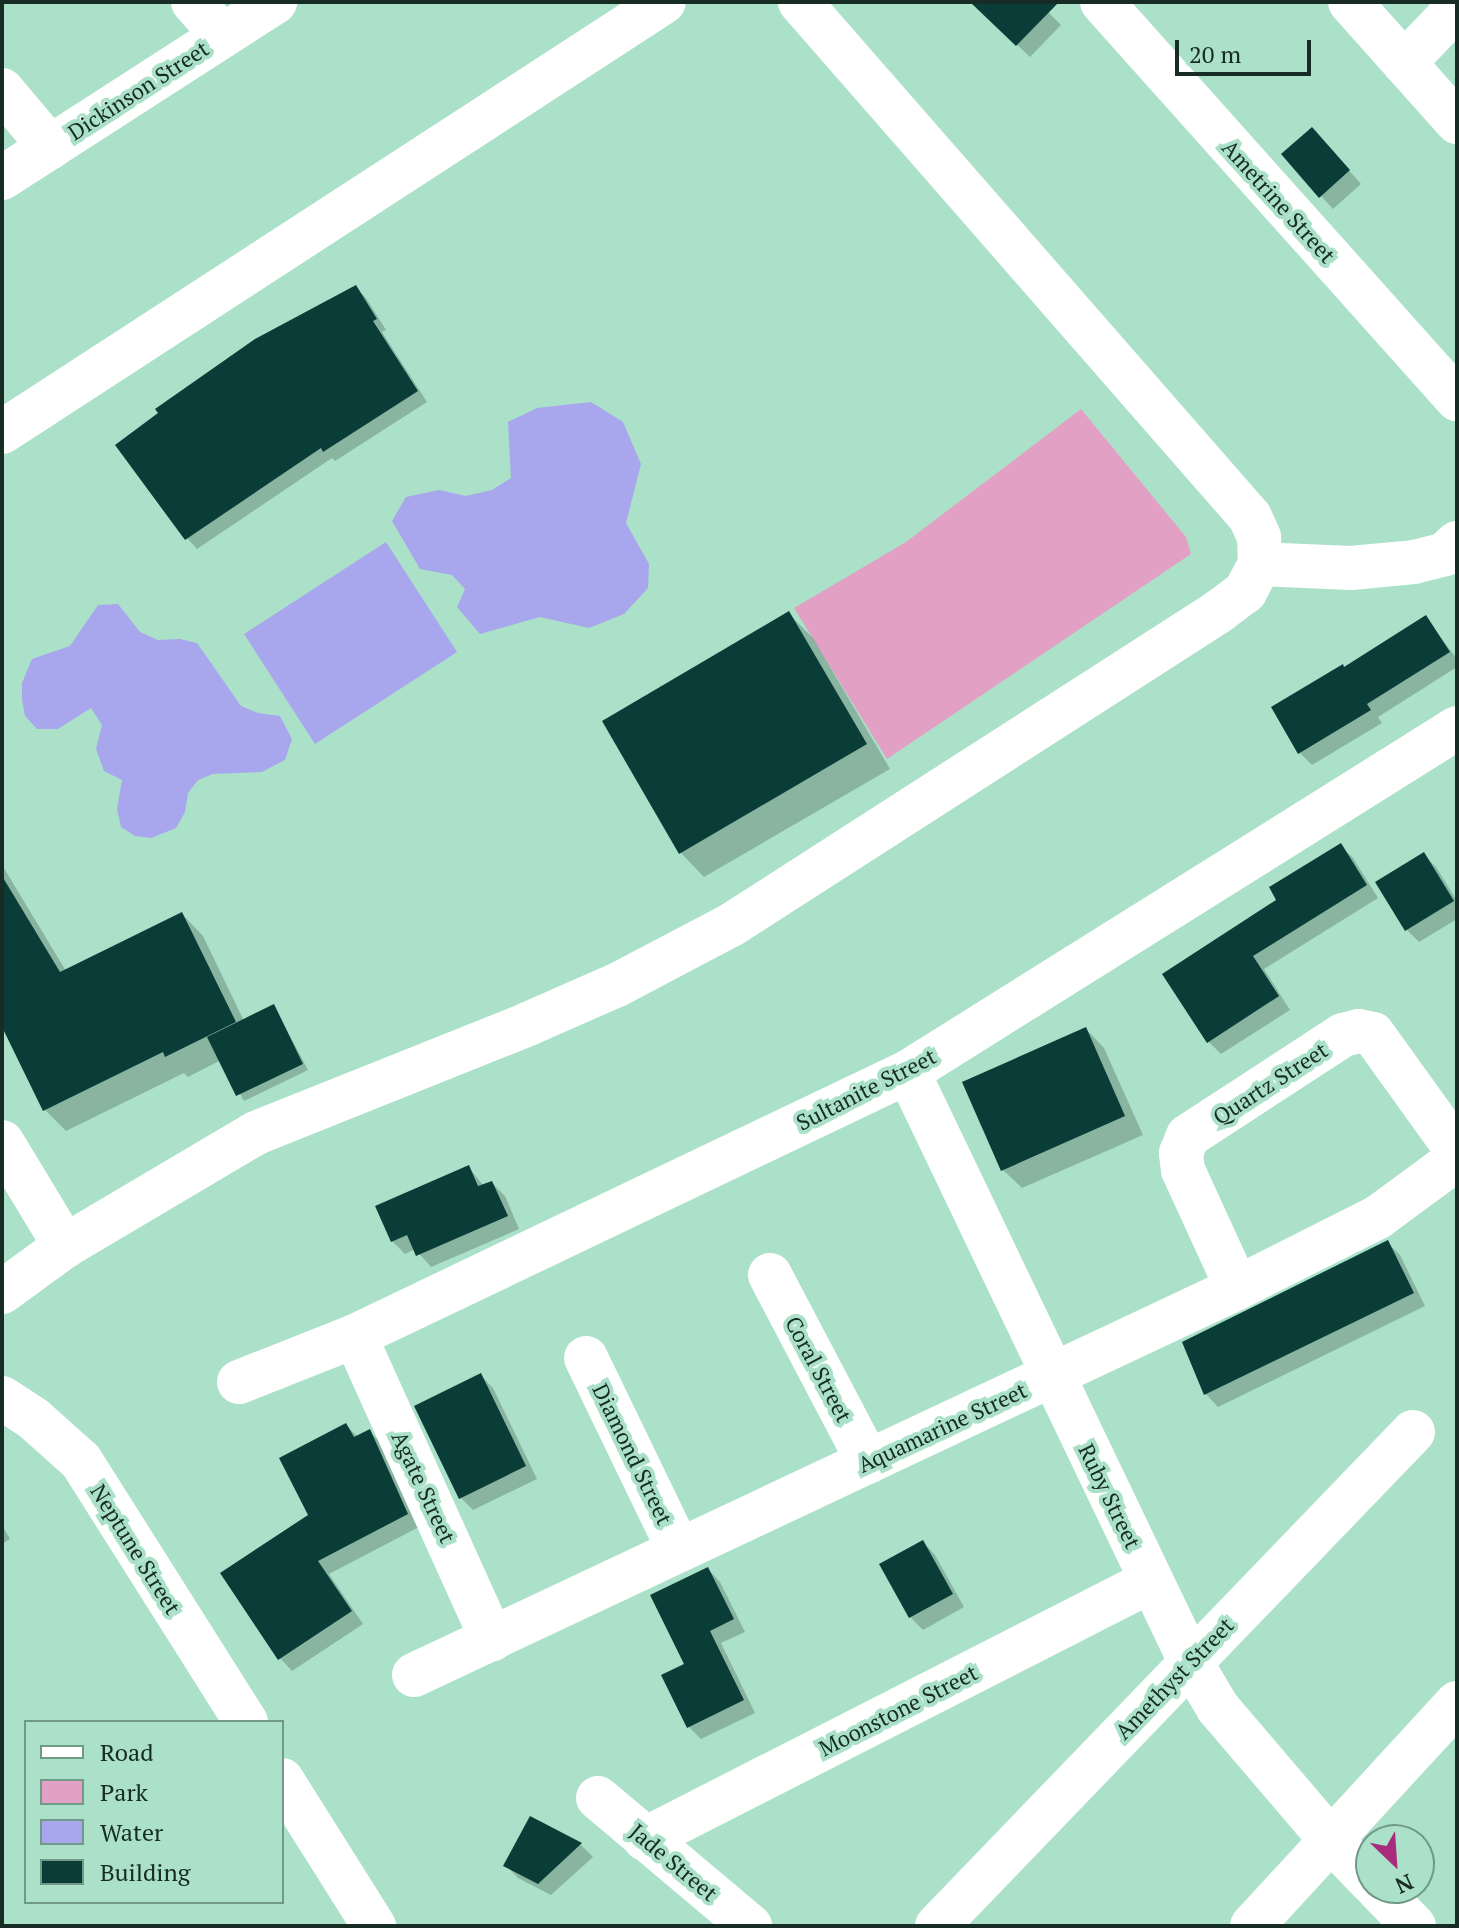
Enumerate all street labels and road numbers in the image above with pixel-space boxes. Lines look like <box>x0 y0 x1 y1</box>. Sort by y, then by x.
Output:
street label: Dickinson Street <box>63 35 213 145</box>
street label: Ametrine Street <box>1217 134 1341 268</box>
street label: Quartz Street <box>1208 1036 1332 1130</box>
street label: Sultanite Street <box>792 1042 940 1136</box>
street label: Coral Street <box>780 1312 858 1426</box>
street label: Aquamarine Street <box>853 1376 1031 1478</box>
street label: Diamond Street <box>587 1379 679 1529</box>
street label: Agate Street <box>387 1427 461 1547</box>
street label: Ruby Street <box>1073 1439 1147 1553</box>
street label: Neptune Street <box>86 1479 186 1619</box>
street label: Amethyst Street <box>1109 1612 1239 1744</box>
street label: Moonstone Street <box>814 1659 982 1761</box>
street label: Jade Street <box>625 1818 723 1906</box>

